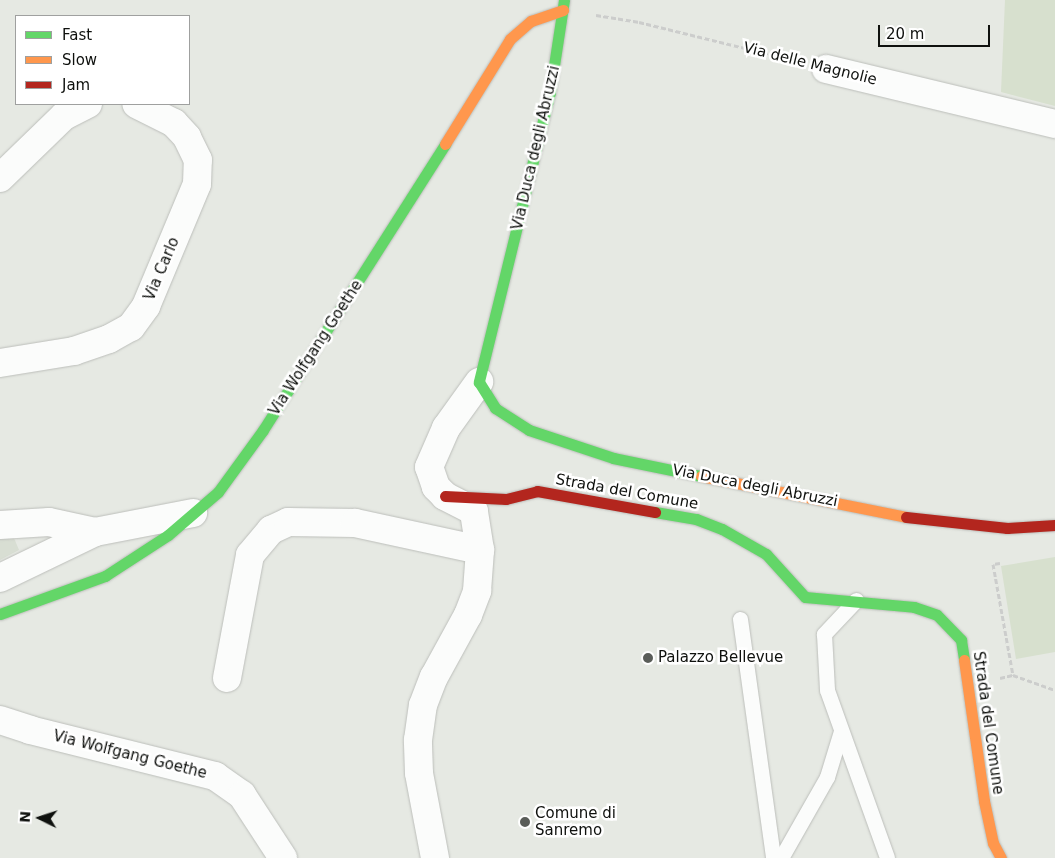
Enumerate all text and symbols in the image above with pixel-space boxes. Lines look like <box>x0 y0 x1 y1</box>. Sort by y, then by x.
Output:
legend <box>15 15 190 105</box>
scale bar <box>880 15 992 47</box>
text: 20 m <box>886 25 924 43</box>
text: Fast <box>62 26 92 44</box>
street label: Via delle Magnolie <box>741 39 879 89</box>
text: Slow <box>62 51 97 69</box>
street label: Via Duca degli Abruzzi <box>508 64 564 232</box>
text: Jam <box>62 76 90 94</box>
street label: Via Carlo <box>141 235 183 303</box>
street label: Via Wolfgang Goethe <box>265 277 367 419</box>
street label: Via Duca degli Abruzzi <box>671 461 839 511</box>
street label: Strada del Comune <box>554 471 700 513</box>
place label: Palazzo Bellevue <box>658 649 783 667</box>
street label: Strada del Comune <box>969 650 1007 796</box>
marker: Palazzo Bellevue <box>642 652 654 664</box>
street label: Via Wolfgang Goethe <box>51 727 209 783</box>
north arrow <box>15 793 65 843</box>
place label: Comune di Sanremo <box>535 804 616 839</box>
text: N <box>17 811 33 823</box>
marker: Comune di Sanremo <box>519 816 531 828</box>

